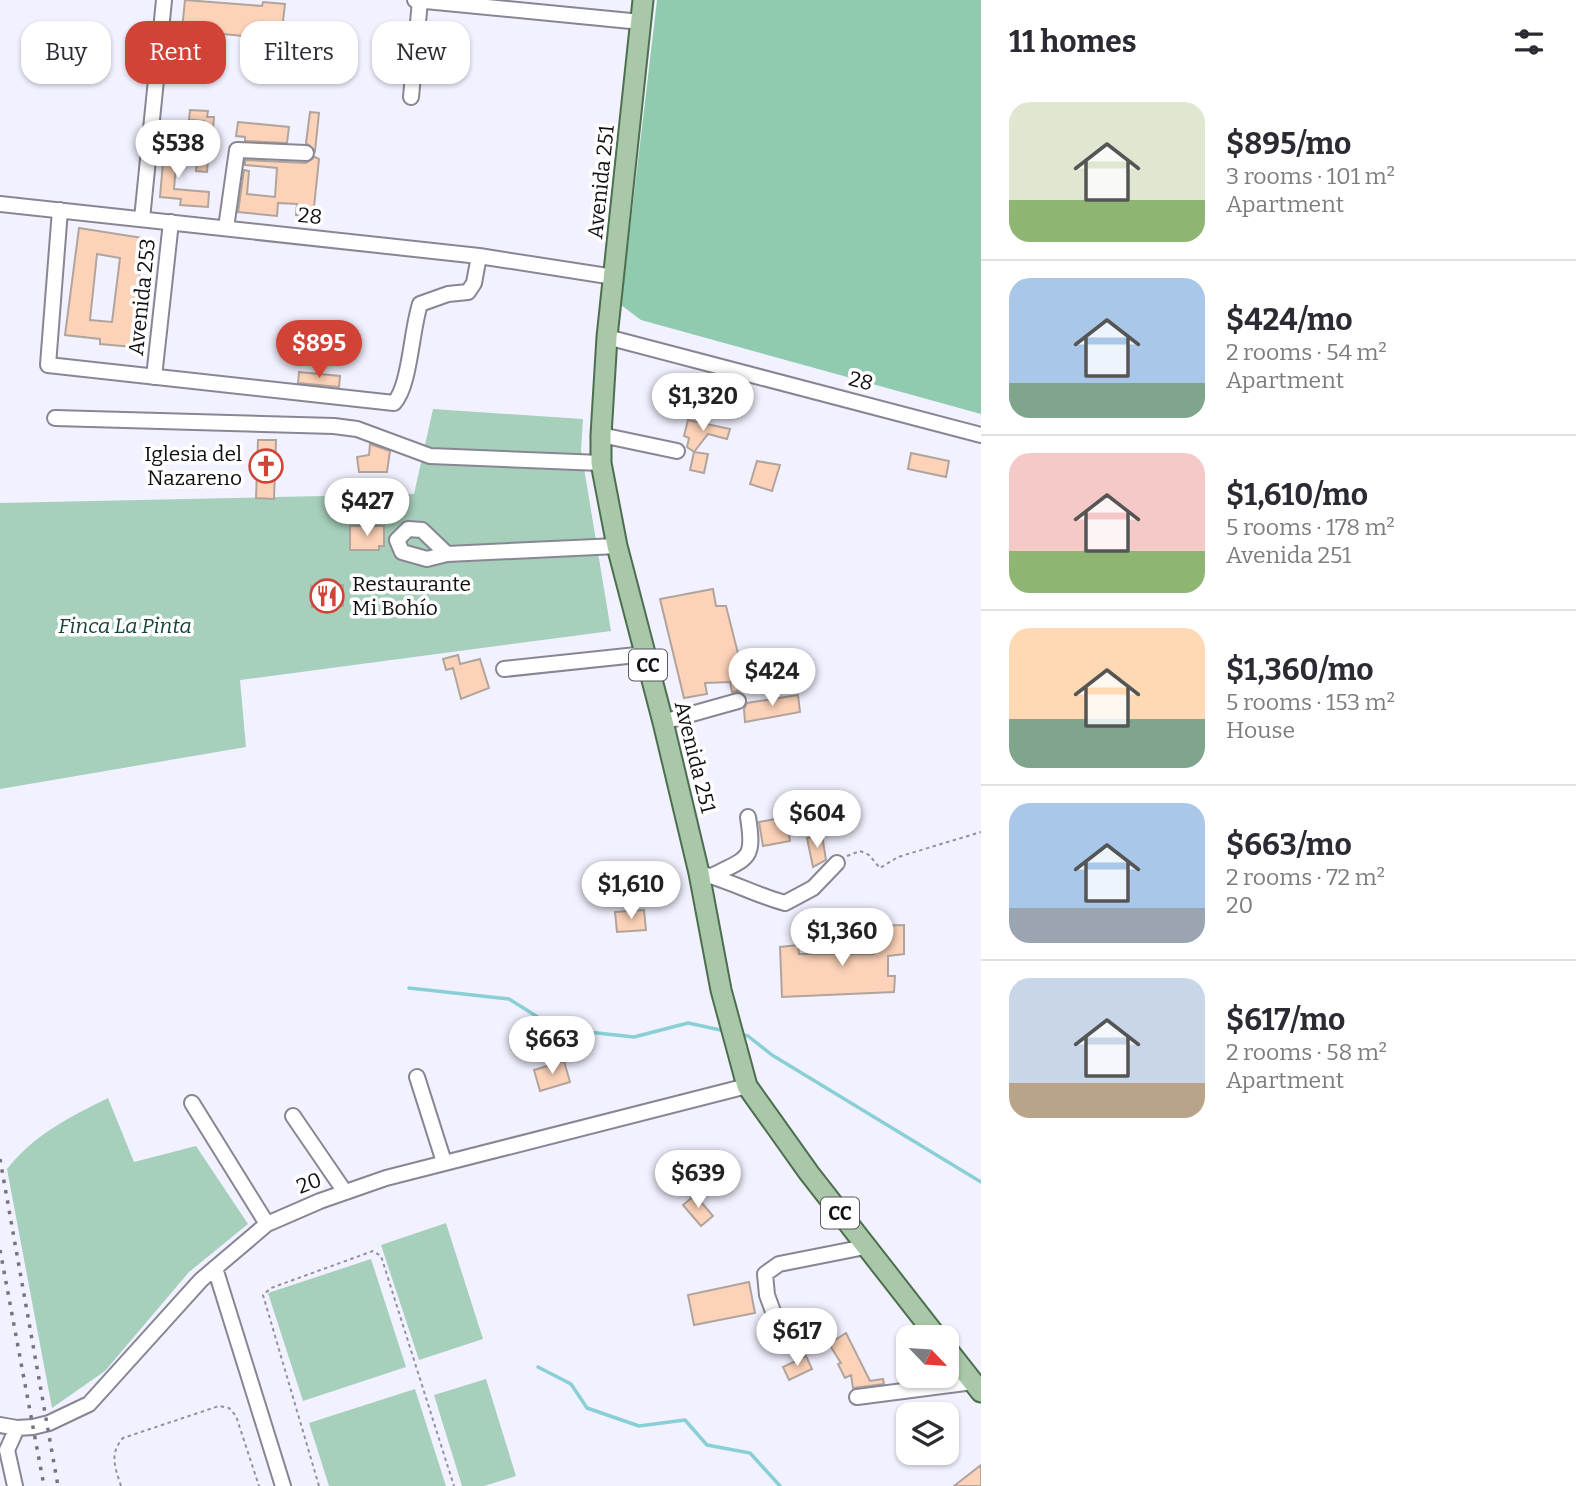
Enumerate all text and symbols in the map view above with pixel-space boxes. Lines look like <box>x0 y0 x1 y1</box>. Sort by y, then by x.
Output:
chip: Buy <box>21 21 111 84</box>
chip: Rent <box>125 21 226 84</box>
chip: Filters <box>240 21 358 84</box>
chip: New <box>372 21 470 84</box>
icon: filters <box>1510 23 1548 61</box>
text: 11 homes <box>1009 24 1137 60</box>
pin: $538 <box>137 120 219 180</box>
street label: Avenida 251 <box>582 123 620 240</box>
text: $895/mo <box>1226 126 1351 162</box>
text: $538 <box>151 129 205 157</box>
icon: home <box>1065 130 1149 214</box>
text: 3 rooms · 101 m² <box>1226 162 1395 190</box>
text: Apartment <box>1226 190 1344 218</box>
street label: 28 <box>297 202 323 230</box>
street label: Avenida 253 <box>123 237 161 357</box>
text: $424/mo <box>1226 302 1353 338</box>
icon: home <box>1065 306 1149 390</box>
pin: $895 <box>278 320 360 380</box>
text: $895 <box>292 329 346 357</box>
text: 2 rooms · 54 m² <box>1226 338 1387 366</box>
street label: 28 <box>846 365 876 397</box>
text: Apartment <box>1226 366 1344 394</box>
pin: $1,320 <box>646 374 760 433</box>
text: $1,320 <box>668 382 738 410</box>
place label: Iglesia del Nazareno <box>144 441 242 491</box>
church icon: Iglesia del Nazareno <box>247 447 285 485</box>
text: $1,610/mo <box>1226 477 1368 513</box>
pin: $427 <box>326 478 408 538</box>
icon: home <box>1065 481 1149 565</box>
text: $427 <box>340 487 394 515</box>
text: 5 rooms · 178 m² <box>1226 513 1395 541</box>
text: Avenida 251 <box>1226 541 1351 569</box>
place label: Restaurante Mi Bohío <box>352 571 471 621</box>
restaurant icon: Restaurante Mi Bohío <box>308 577 346 615</box>
park label: Finca La Pinta <box>58 613 192 639</box>
pin: $424 <box>731 648 813 708</box>
road number: CC <box>629 650 667 680</box>
text: $1,360/mo <box>1226 652 1374 688</box>
icon: home <box>1065 656 1149 740</box>
text: $424 <box>745 657 799 685</box>
text: 5 rooms · 153 m² <box>1226 688 1395 716</box>
street label: Avenida 251 <box>669 698 722 816</box>
text: House <box>1226 716 1295 744</box>
pin: $604 <box>776 790 858 850</box>
text: $604 <box>789 799 845 827</box>
text: $663/mo <box>1226 827 1352 863</box>
icon: home <box>1065 831 1149 915</box>
pin: $1,610 <box>574 862 688 921</box>
text: 2 rooms · 72 m² <box>1226 863 1385 891</box>
text: $1,610 <box>598 870 664 898</box>
text: 20 <box>1226 891 1253 919</box>
pin: $1,360 <box>785 908 899 968</box>
text: $1,360 <box>807 917 878 945</box>
text: $617/mo <box>1226 1002 1345 1038</box>
icon: home <box>1065 1006 1149 1090</box>
pin: $663 <box>511 1016 593 1076</box>
text: $663 <box>525 1025 579 1053</box>
text: 2 rooms · 58 m² <box>1226 1038 1387 1066</box>
text: Apartment <box>1226 1066 1344 1094</box>
pin: $639 <box>657 1150 739 1210</box>
text: $639 <box>671 1159 725 1187</box>
street label: 20 <box>293 1166 325 1200</box>
road number: CC <box>821 1198 859 1228</box>
pin: $617 <box>756 1308 838 1368</box>
text: $617 <box>772 1317 822 1345</box>
north arrow <box>896 1325 959 1388</box>
map controls <box>896 1325 959 1465</box>
button: layers <box>896 1402 959 1465</box>

